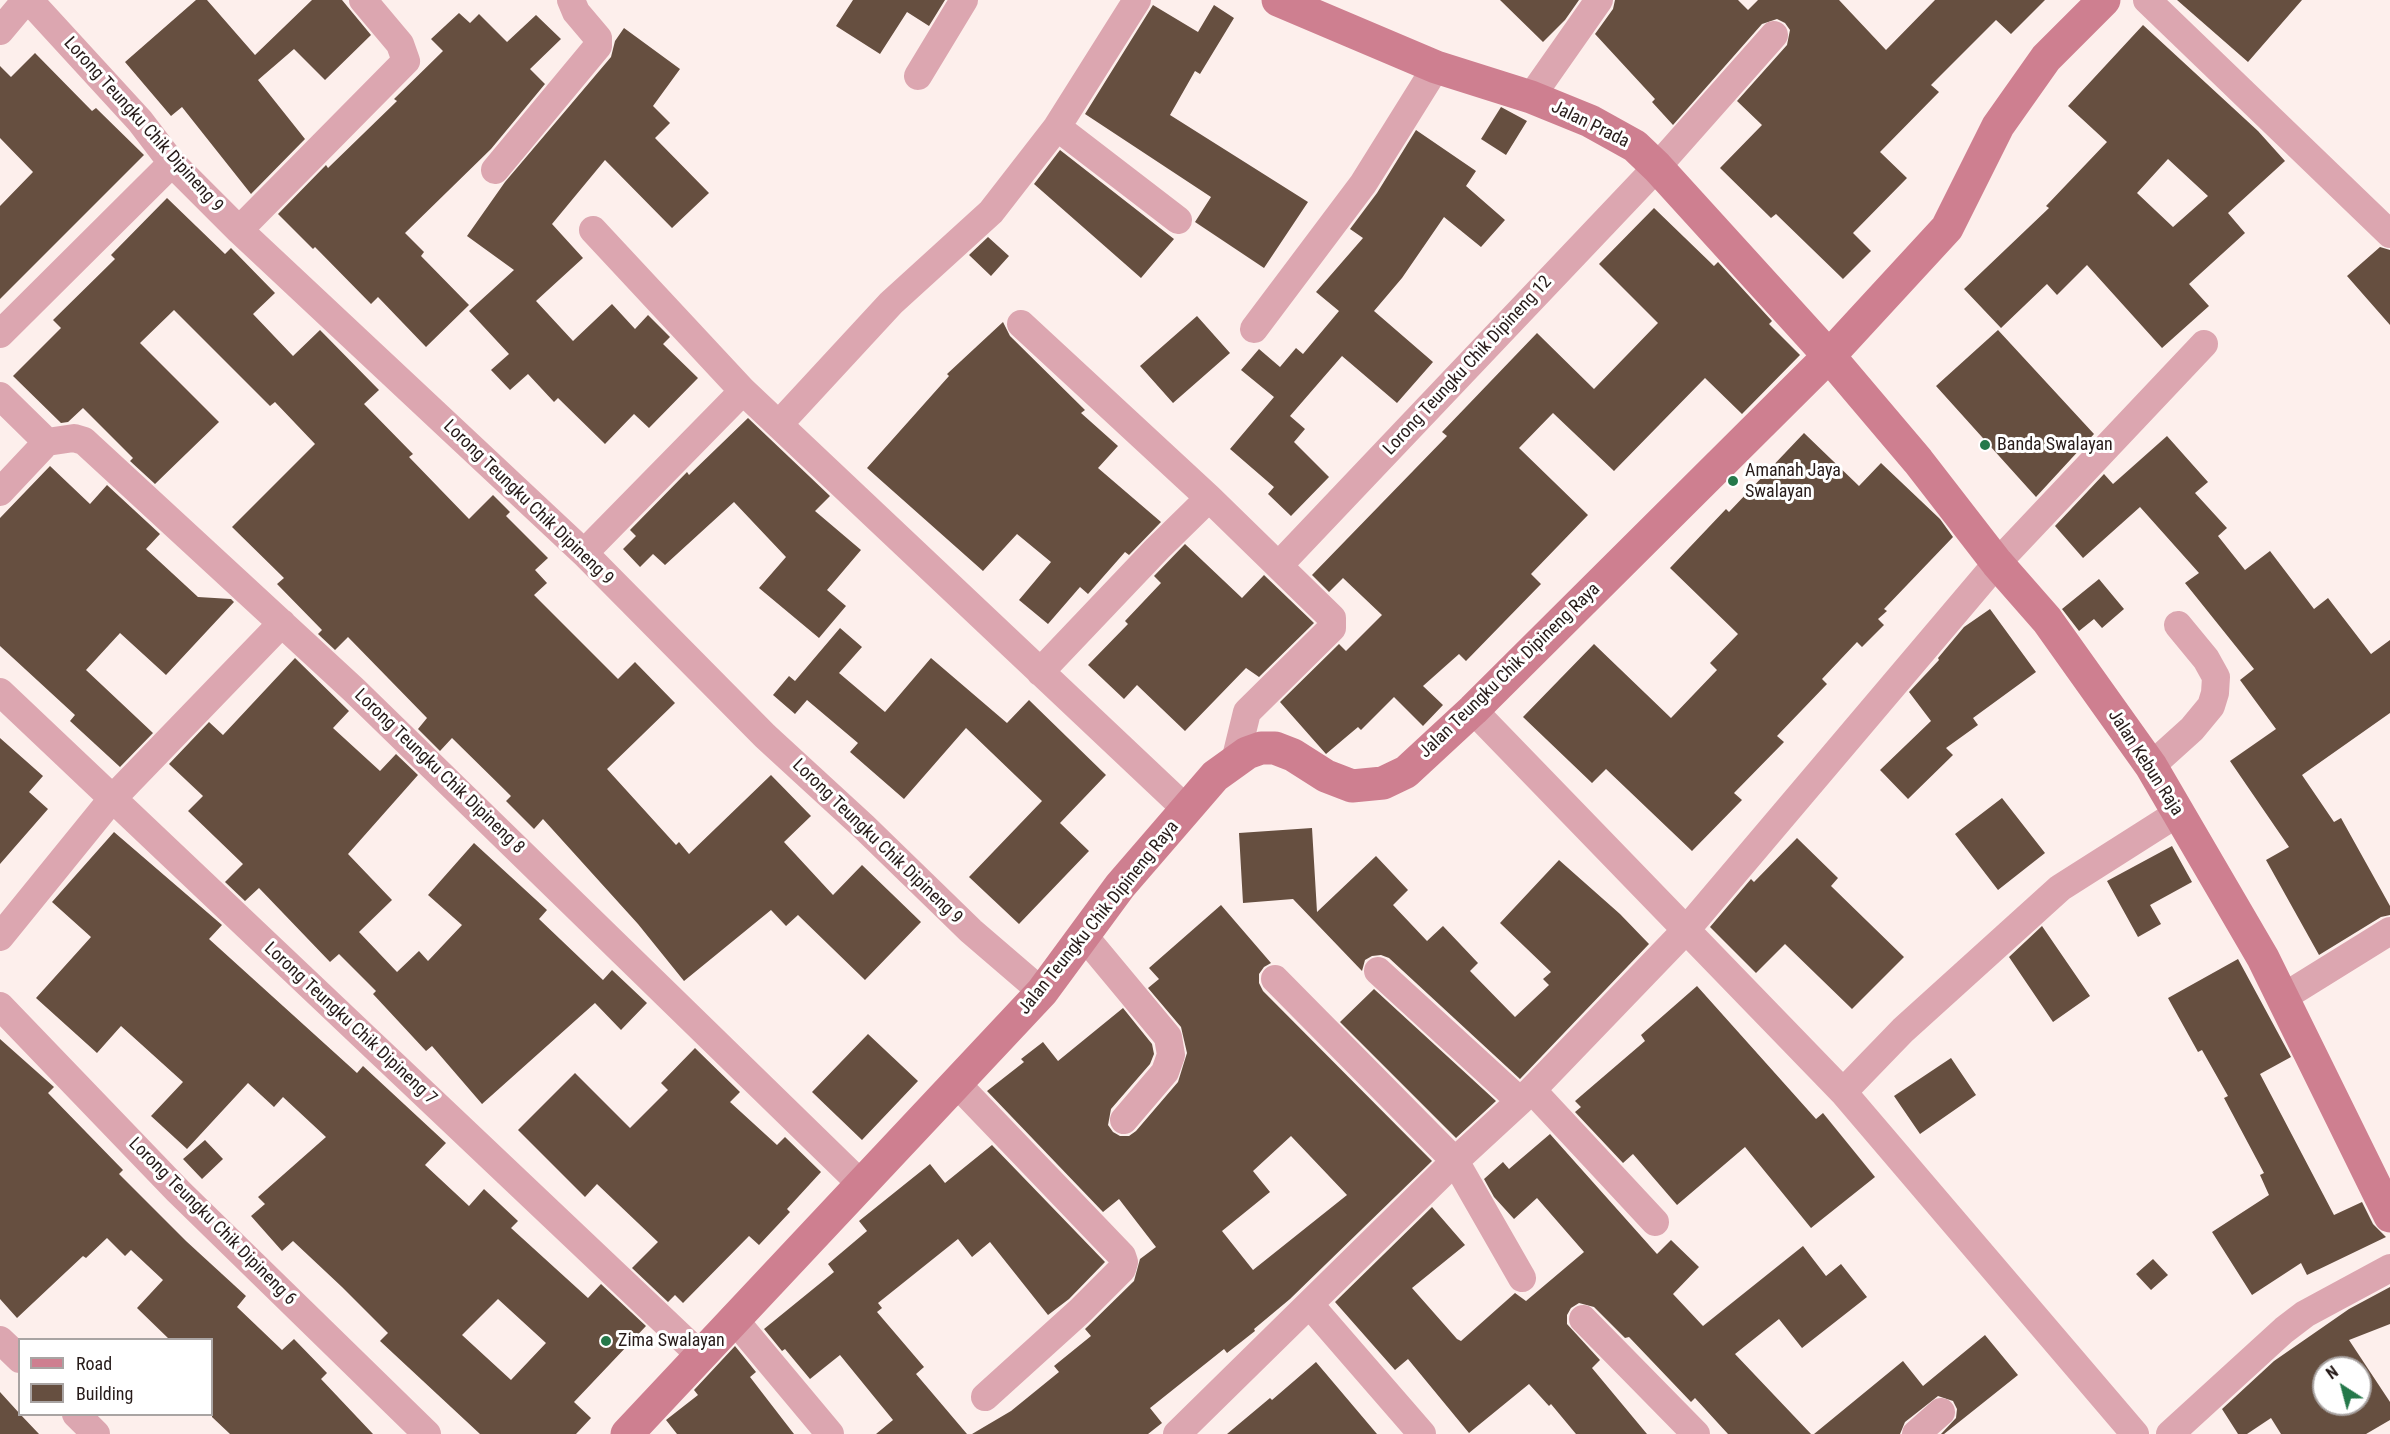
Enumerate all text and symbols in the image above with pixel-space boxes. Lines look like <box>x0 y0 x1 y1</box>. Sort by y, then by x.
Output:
street label: Lorong Teungku Chik Dipineng 9 <box>59 33 227 217</box>
street label: Jalan Prada <box>1547 97 1633 153</box>
street label: Lorong Teungku Chik Dipineng 12 <box>1379 272 1557 460</box>
street label: Lorong Teungku Chik Dipineng 9 <box>438 416 618 590</box>
place label: Banda Swalayan <box>1997 434 2113 456</box>
marker: Banda Swalayan <box>1978 438 1992 452</box>
place label: Amanah Jaya Swalayan <box>1745 460 1841 502</box>
marker: Amanah Jaya Swalayan <box>1726 474 1740 488</box>
street label: Jalan Teungku Chik Dipineng Raya <box>1415 579 1605 763</box>
street label: Lorong Teungku Chik Dipineng 8 <box>349 685 529 859</box>
street label: Jalan Kebun Raja <box>2103 706 2187 820</box>
street label: Lorong Teungku Chik Dipineng 9 <box>787 755 967 929</box>
street label: Jalan Teungku Chik Dipineng Raya <box>1014 817 1184 1019</box>
street label: Lorong Teungku Chik Dipineng 7 <box>259 938 441 1110</box>
street label: Lorong Teungku Chik Dipineng 6 <box>124 1134 300 1310</box>
place label: Zima Swalayan <box>618 1330 725 1352</box>
marker: Zima Swalayan <box>599 1334 613 1348</box>
legend <box>18 1338 213 1416</box>
text: Road <box>76 1353 112 1374</box>
north arrow <box>2312 1356 2372 1416</box>
text: N <box>2323 1362 2342 1383</box>
text: Building <box>76 1383 133 1404</box>

